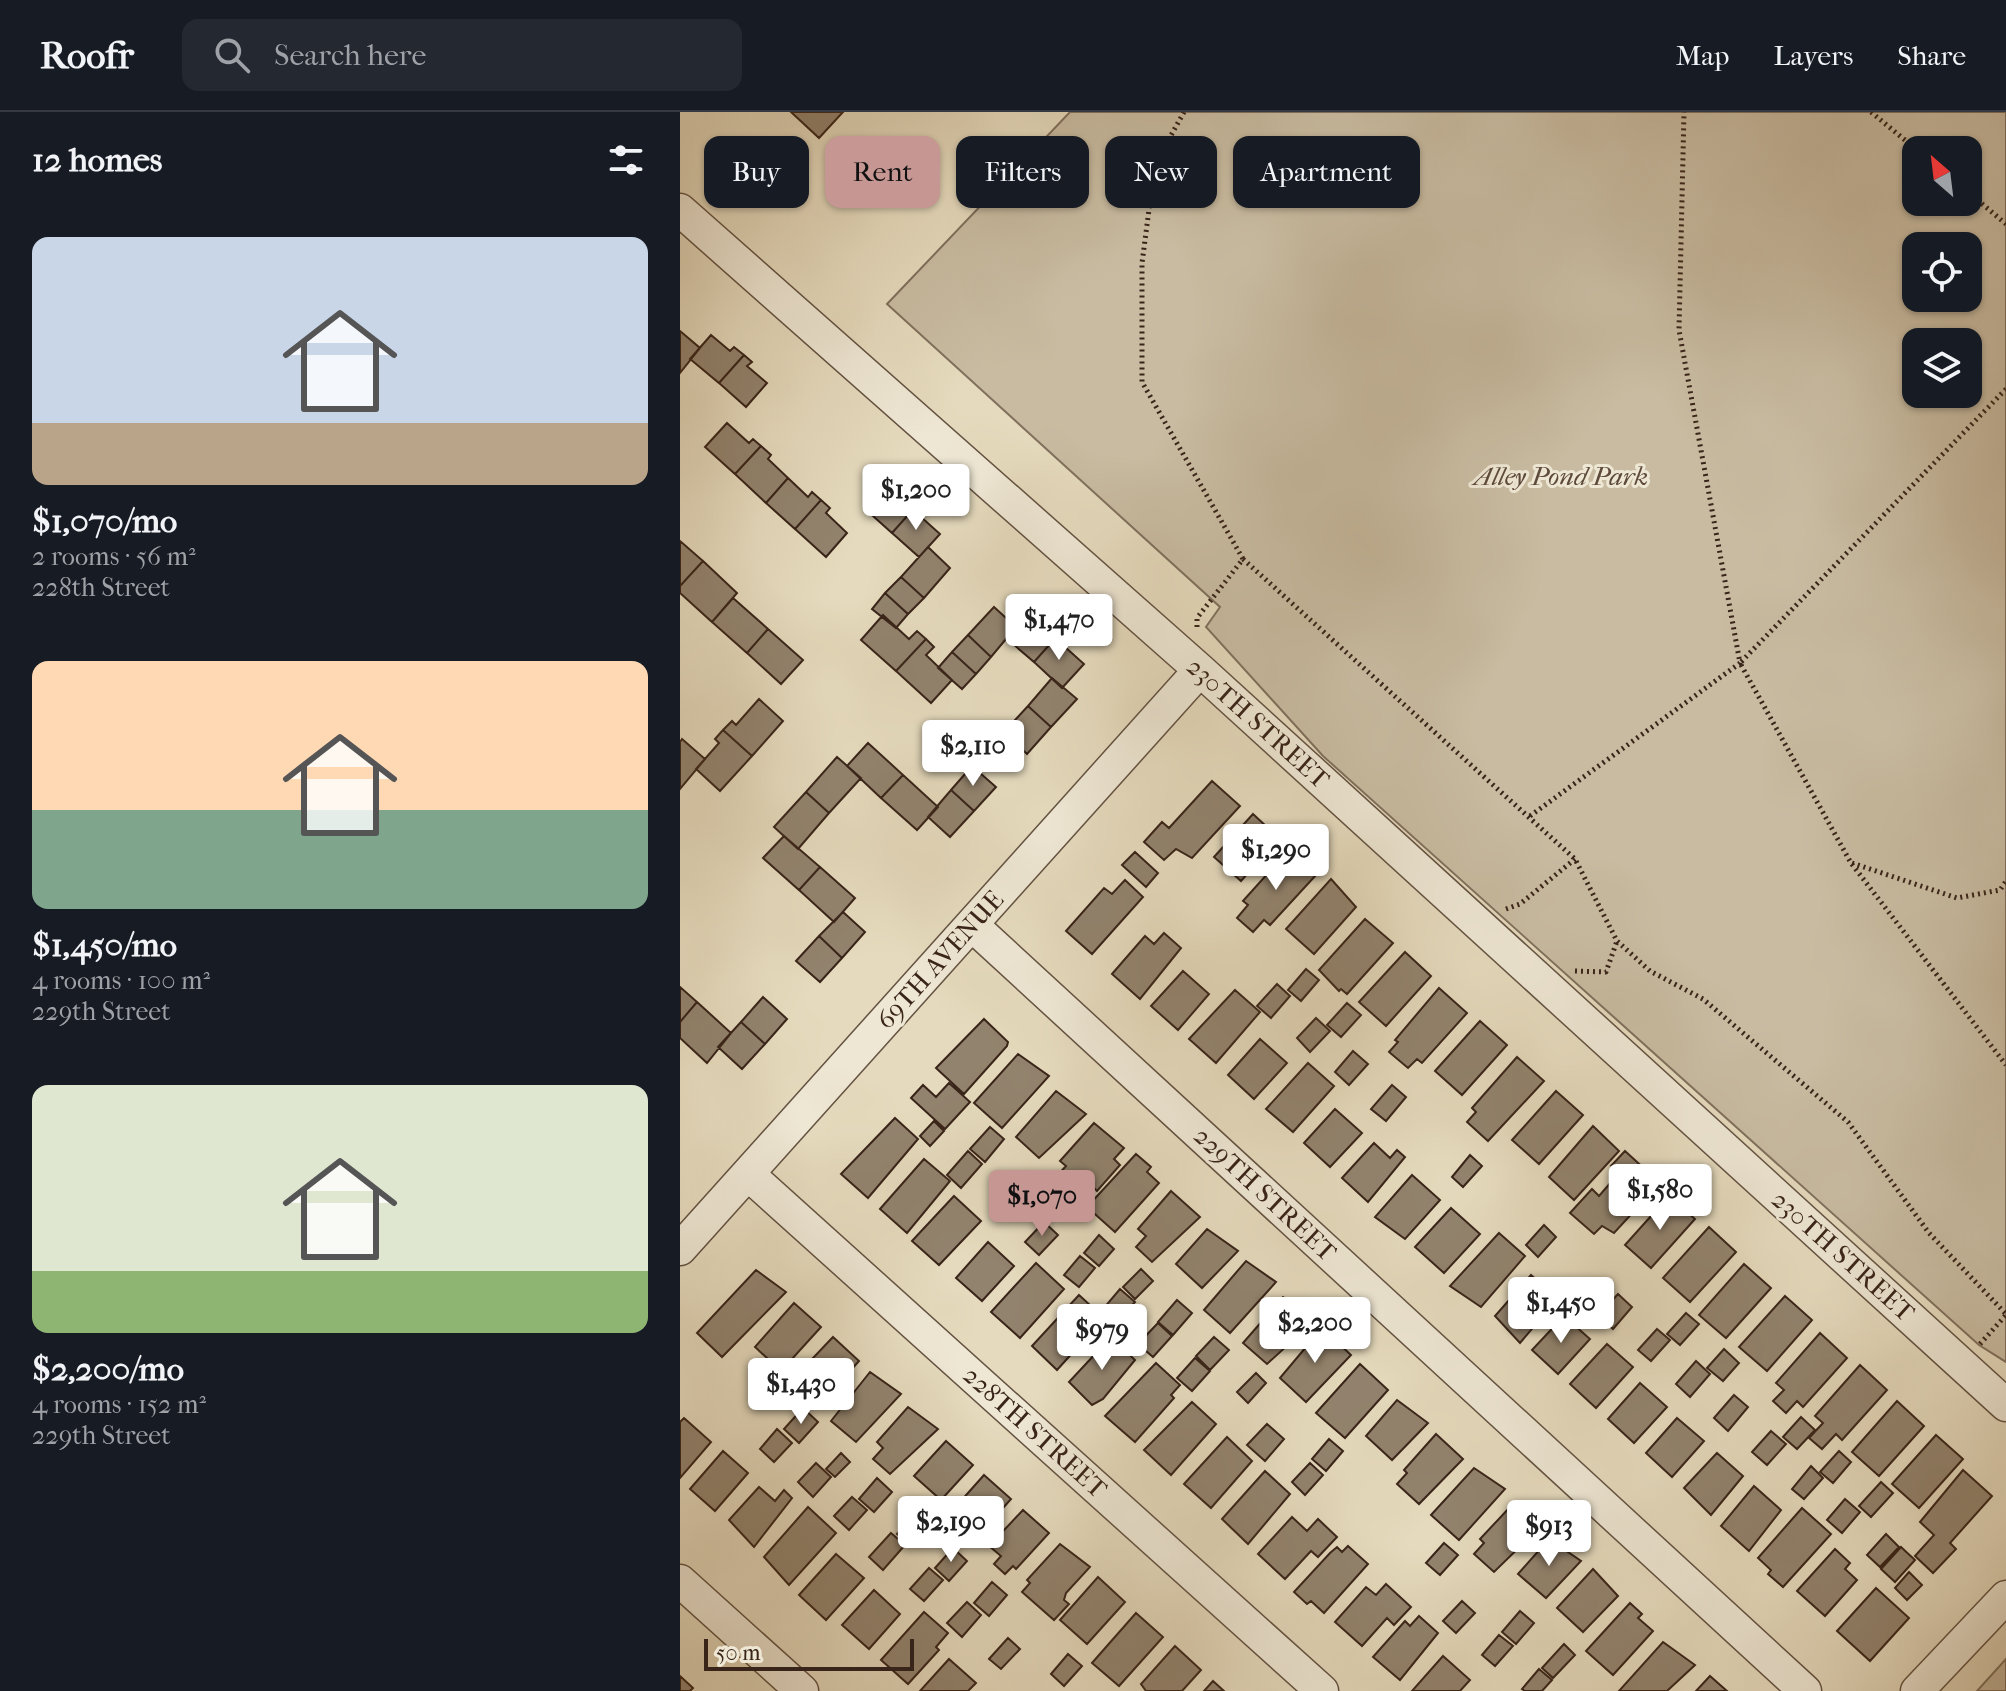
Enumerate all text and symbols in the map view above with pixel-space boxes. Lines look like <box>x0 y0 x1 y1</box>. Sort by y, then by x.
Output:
search box <box>182 19 742 91</box>
text: Roofr <box>40 33 134 78</box>
icon: search <box>210 33 254 77</box>
text: Search here <box>274 38 426 73</box>
text: Map <box>1676 39 1729 72</box>
text: Layers <box>1773 39 1853 72</box>
text: Share <box>1897 39 1966 72</box>
chip: Buy <box>704 136 809 208</box>
chip: Rent <box>825 136 940 208</box>
chip: Filters <box>956 136 1089 208</box>
chip: New <box>1105 136 1217 208</box>
chip: Apartment <box>1233 136 1420 208</box>
north arrow <box>1902 136 1982 216</box>
map controls <box>1902 136 1982 408</box>
icon: filters <box>604 138 648 182</box>
text: 12 homes <box>32 140 162 180</box>
button: locate <box>1902 232 1982 312</box>
icon: home <box>268 289 412 433</box>
button: layers <box>1902 328 1982 408</box>
park label: Alley Pond Park <box>1471 461 1648 492</box>
pin: $1,200 <box>851 464 981 532</box>
text: $1,200 <box>880 474 952 505</box>
text: $1,070/mo <box>32 501 177 541</box>
text: 2 rooms · 56 m² <box>32 541 196 572</box>
text: 228th Street <box>32 572 170 603</box>
pin: $1,470 <box>994 594 1124 662</box>
text: $1,470 <box>1023 604 1095 635</box>
street label: 230TH STREET <box>1180 651 1336 795</box>
icon: home <box>268 713 412 857</box>
pin: $2,110 <box>908 720 1038 788</box>
text: $2,110 <box>940 730 1006 761</box>
pin: $1,290 <box>1211 824 1341 892</box>
text: $1,290 <box>1241 834 1311 865</box>
street label: 69TH AVENUE <box>870 884 1010 1036</box>
text: $1,450/mo <box>32 925 177 965</box>
text: 4 rooms · 100 m² <box>32 965 210 996</box>
text: 229th Street <box>32 996 170 1027</box>
street label: 229TH STREET <box>1187 1120 1343 1268</box>
icon: home <box>268 1137 412 1281</box>
pin: $1,580 <box>1595 1164 1725 1232</box>
pin: $1,070 <box>977 1170 1107 1238</box>
text: $1,580 <box>1627 1174 1693 1205</box>
text: $1,070 <box>1007 1180 1077 1211</box>
street label: 230TH STREET <box>1765 1184 1921 1328</box>
pin: $1,450 <box>1496 1277 1626 1345</box>
text: $1,450 <box>1526 1287 1596 1318</box>
pin: $2,200 <box>1250 1297 1380 1365</box>
pin: $979 <box>1055 1304 1149 1372</box>
text: $2,200 <box>1277 1307 1353 1338</box>
text: $979 <box>1075 1314 1129 1345</box>
text: $2,200/mo <box>32 1349 184 1389</box>
pin: $1,430 <box>736 1358 866 1426</box>
street label: 228TH STREET <box>957 1359 1114 1505</box>
text: $1,430 <box>766 1368 836 1399</box>
text: 4 rooms · 152 m² <box>32 1389 206 1420</box>
text: 229th Street <box>32 1420 170 1451</box>
pin: $2,190 <box>886 1496 1016 1564</box>
pin: $913 <box>1502 1500 1596 1568</box>
text: $2,190 <box>916 1506 986 1537</box>
text: $913 <box>1525 1510 1573 1541</box>
scale bar <box>704 1635 914 1671</box>
text: 50 m <box>716 1640 761 1666</box>

